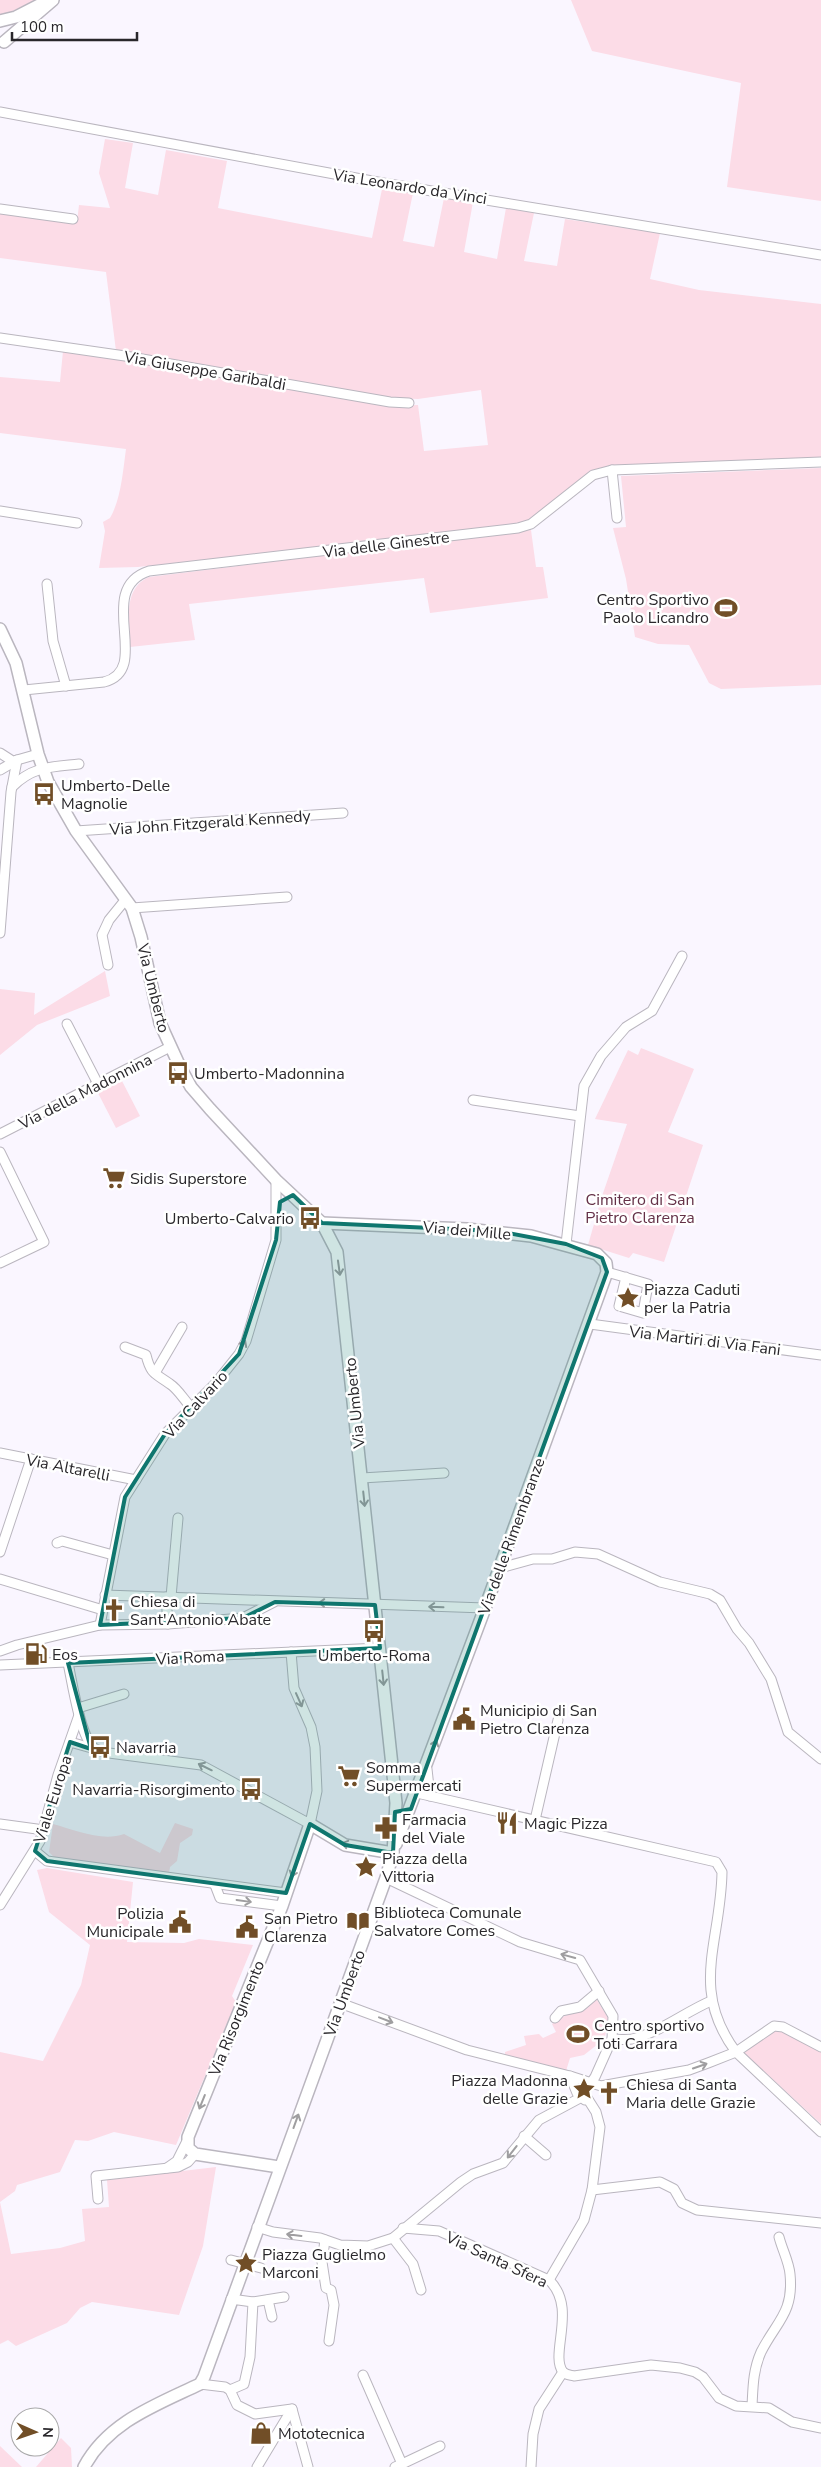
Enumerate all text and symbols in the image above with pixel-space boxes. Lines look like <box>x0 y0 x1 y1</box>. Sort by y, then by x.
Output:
scale bar <box>12 10 138 42</box>
text: 100 m <box>20 17 64 37</box>
street label: Via Leonardo da Vinci <box>330 164 488 210</box>
street label: Via Giuseppe Garibaldi <box>121 346 288 396</box>
street label: Via delle Ginestre <box>321 526 451 564</box>
place label: Centro Sportivo Paolo Licandro <box>596 589 709 629</box>
sports icon: Centro Sportivo Paolo Licandro <box>713 595 739 621</box>
place label: Umberto-Delle Magnolie <box>61 775 170 815</box>
bus stop icon: Umberto-Delle Magnolie <box>31 781 57 807</box>
street label: Via John Fitzgerald Kennedy <box>108 805 312 841</box>
street label: Via Umberto <box>131 940 175 1035</box>
street label: Via della Madonnina <box>14 1049 156 1136</box>
bus stop icon: Umberto-Madonnina <box>165 1060 191 1086</box>
place label: Umberto-Madonnina <box>194 1063 345 1085</box>
supermarket icon: Sidis Superstore <box>101 1165 127 1191</box>
place label: Sidis Superstore <box>130 1168 247 1190</box>
park label: Cimitero di San Pietro Clarenza <box>585 1189 695 1229</box>
bus stop icon: Umberto-Calvario <box>297 1205 323 1231</box>
place label: Umberto-Calvario <box>165 1208 294 1230</box>
street label: Via dei Mille <box>421 1216 512 1246</box>
one-way arrow <box>334 1260 344 1276</box>
place label: Piazza Caduti per la Patria <box>644 1279 740 1319</box>
place icon: Piazza Caduti per la Patria <box>615 1285 641 1311</box>
street label: Via Martiri di Via Fani <box>627 1321 782 1361</box>
one-way arrow <box>238 1340 247 1355</box>
street label: Via Umberto <box>339 1356 371 1450</box>
street label: Via Calvario <box>158 1366 233 1444</box>
street label: Via Altarelli <box>23 1449 112 1487</box>
street label: Via delle Rimembranze <box>473 1455 551 1619</box>
one-way arrow <box>359 1491 369 1507</box>
place label: Chiesa di Sant'Antonio Abate <box>130 1591 271 1631</box>
church icon: Chiesa di Sant'Antonio Abate <box>101 1597 127 1623</box>
one-way arrow <box>318 1598 334 1608</box>
one-way arrow <box>429 1602 445 1611</box>
bus stop icon: Umberto-Roma <box>361 1618 387 1644</box>
fuel station icon: Eos <box>23 1641 49 1667</box>
place label: Eos <box>52 1644 78 1666</box>
street label: Via Roma <box>154 1645 225 1671</box>
place label: Umberto-Roma <box>318 1645 430 1667</box>
one-way arrow <box>378 1670 388 1686</box>
one-way arrow <box>295 1692 305 1707</box>
place label: Municipio di San Pietro Clarenza <box>480 1700 597 1740</box>
public building icon: Municipio di San Pietro Clarenza <box>451 1706 477 1732</box>
bus stop icon: Navarria <box>87 1734 113 1760</box>
place label: Navarria <box>116 1737 176 1759</box>
one-way arrow <box>430 1739 439 1754</box>
street label: Viale Europa <box>28 1753 77 1847</box>
place label: Somma Supermercati <box>366 1757 461 1797</box>
one-way arrow <box>198 1762 213 1772</box>
supermarket icon: Somma Supermercati <box>336 1763 362 1789</box>
bus stop icon: Navarria-Risorgimento <box>238 1776 264 1802</box>
place label: Navarria-Risorgimento <box>72 1779 235 1801</box>
place label: Farmacia del Viale <box>402 1809 466 1849</box>
restaurant icon: Magic Pizza <box>494 1810 520 1836</box>
place label: Magic Pizza <box>524 1813 608 1835</box>
pharmacy icon: Farmacia del Viale <box>373 1815 399 1841</box>
one-way arrow <box>341 1839 357 1849</box>
place label: Piazza della Vittoria <box>381 1848 467 1888</box>
place icon: Piazza della Vittoria <box>353 1854 379 1880</box>
one-way arrow <box>289 1862 298 1878</box>
one-way arrow <box>235 1896 251 1906</box>
place label: Biblioteca Comunale Salvatore Comes <box>374 1902 522 1942</box>
place label: Polizia Municipale <box>86 1903 164 1943</box>
place label: San Pietro Clarenza <box>264 1908 338 1948</box>
library icon: Biblioteca Comunale Salvatore Comes <box>345 1908 371 1934</box>
public building icon: Polizia Municipale <box>167 1909 193 1935</box>
public building icon: San Pietro Clarenza <box>234 1914 260 1940</box>
street label: Via Umberto <box>319 1947 371 2041</box>
one-way arrow <box>560 1951 576 1961</box>
street label: Via Risorgimento <box>203 1957 270 2080</box>
place label: Centro sportivo Toti Carrara <box>594 2015 705 2055</box>
one-way arrow <box>378 2016 393 2025</box>
sports icon: Centro sportivo Toti Carrara <box>565 2021 591 2047</box>
one-way arrow <box>691 2061 707 2070</box>
place label: Piazza Madonna delle Grazie <box>451 2070 568 2110</box>
place label: Chiesa di Santa Maria delle Grazie <box>626 2074 755 2114</box>
place icon: Piazza Madonna delle Grazie <box>571 2076 597 2102</box>
church icon: Chiesa di Santa Maria delle Grazie <box>596 2080 622 2106</box>
one-way arrow <box>196 2095 205 2110</box>
one-way arrow <box>292 2113 301 2129</box>
one-way arrow <box>506 2145 517 2158</box>
street label: Via Santa Sfera <box>441 2226 551 2293</box>
one-way arrow <box>286 2230 302 2240</box>
place label: Piazza Guglielmo Marconi <box>262 2244 386 2284</box>
place icon: Piazza Guglielmo Marconi <box>233 2250 259 2276</box>
north arrow <box>10 2407 60 2457</box>
shop icon: Mototecnica <box>248 2420 274 2446</box>
place label: Mototecnica <box>278 2423 365 2445</box>
text: N <box>38 2427 57 2438</box>

